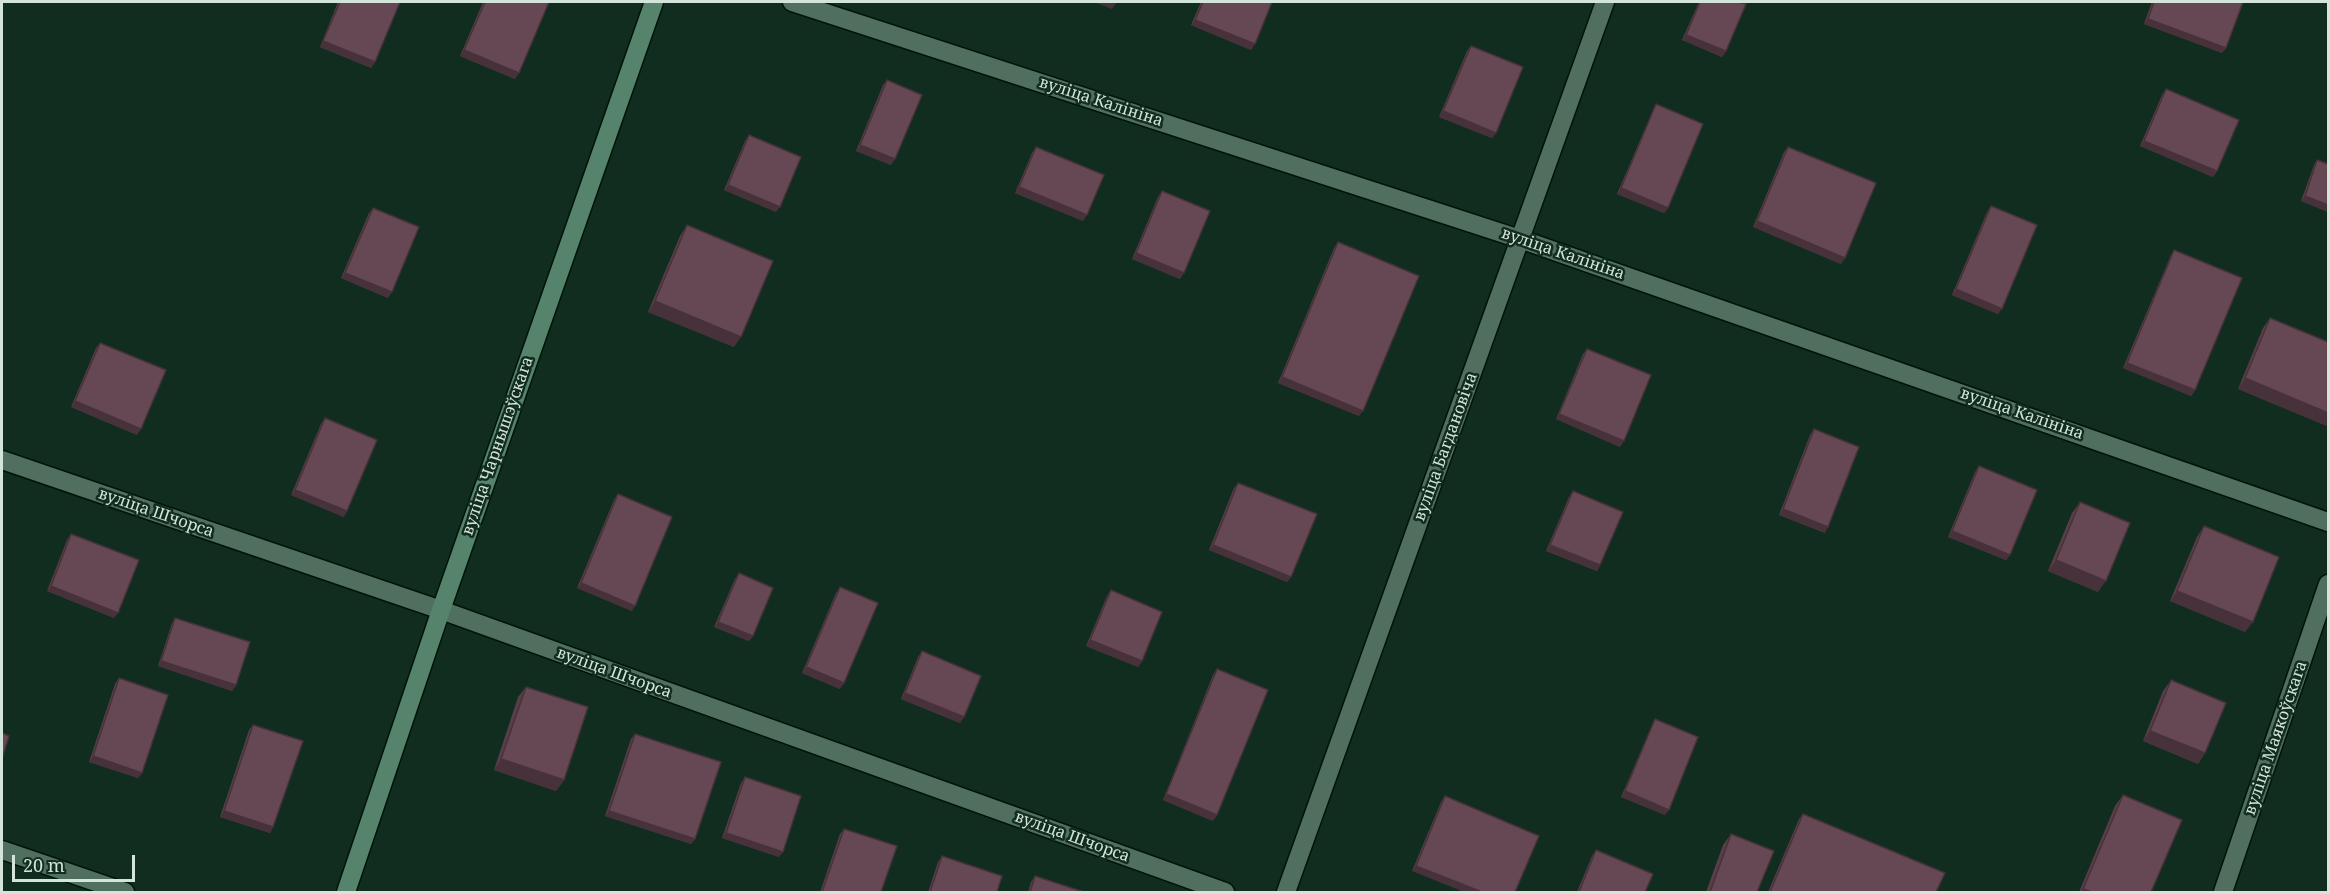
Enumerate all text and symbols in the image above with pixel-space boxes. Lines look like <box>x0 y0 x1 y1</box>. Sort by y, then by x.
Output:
street label: вуліца Калініна <box>1037 73 1165 131</box>
street label: вуліца Калініна <box>1499 224 1627 284</box>
street label: вуліца Чарнышэўскага <box>458 354 538 538</box>
street label: вуліца Багдановіча <box>1410 370 1482 524</box>
street label: вуліца Калініна <box>1958 384 2086 444</box>
street label: вуліца Шчорса <box>96 484 216 542</box>
street label: вуліца Шчорса <box>554 643 674 703</box>
street label: вуліца Маякоўскага <box>2241 658 2311 818</box>
street label: вуліца Шчорса <box>1012 807 1132 867</box>
scale bar <box>15 843 138 881</box>
text: 20 m <box>23 853 65 877</box>

